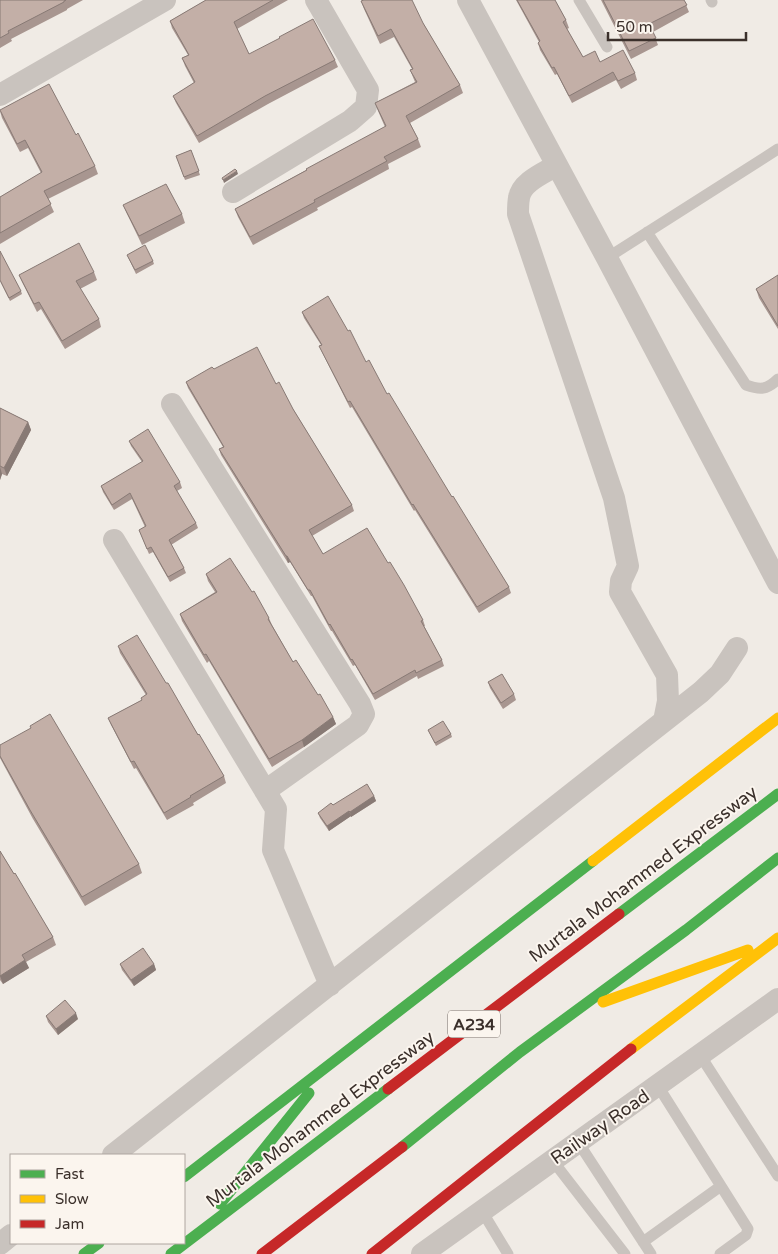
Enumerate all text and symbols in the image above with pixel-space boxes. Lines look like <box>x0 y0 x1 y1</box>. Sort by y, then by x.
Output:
scale bar <box>608 10 746 42</box>
text: 50 m <box>616 18 653 36</box>
street label: Murtala Mohammed Expressway <box>525 781 762 967</box>
road number: A234 <box>448 1011 500 1038</box>
street label: Murtala Mohammed Expressway <box>202 1026 439 1212</box>
street label: Railway Road <box>546 1085 654 1169</box>
legend <box>10 1154 185 1244</box>
text: Fast <box>55 1165 85 1183</box>
text: Slow <box>55 1190 89 1208</box>
text: Jam <box>55 1215 84 1233</box>

